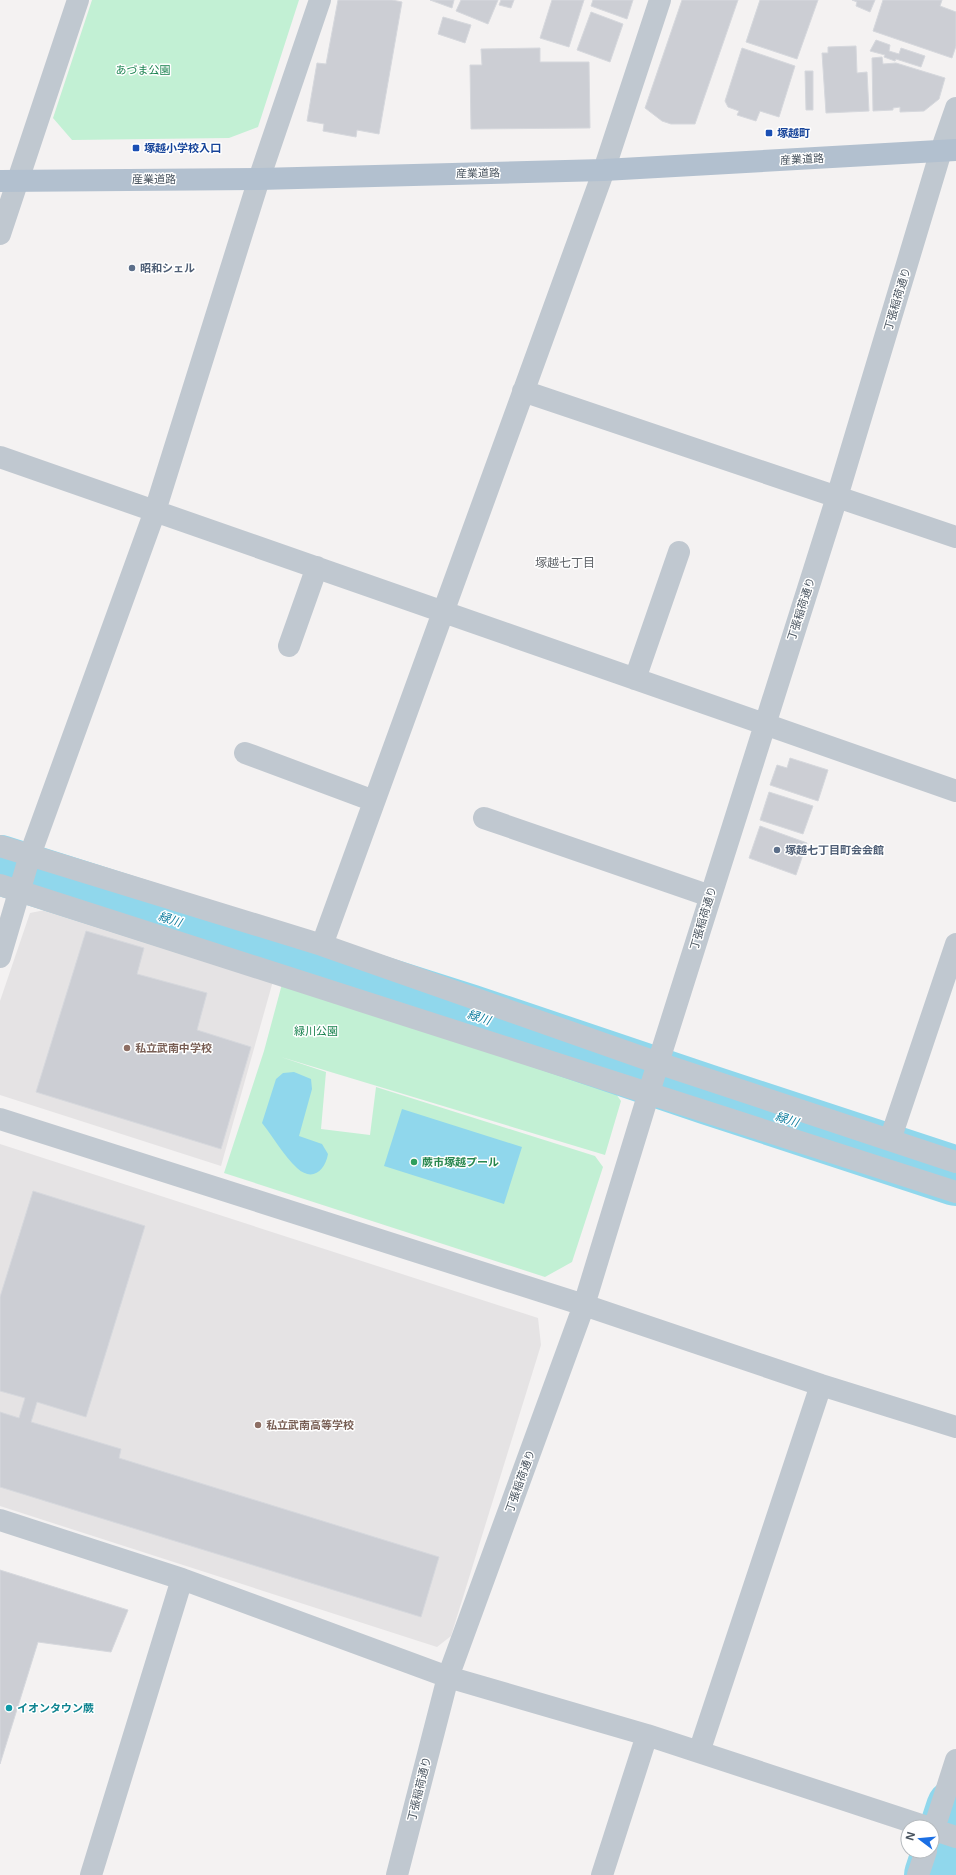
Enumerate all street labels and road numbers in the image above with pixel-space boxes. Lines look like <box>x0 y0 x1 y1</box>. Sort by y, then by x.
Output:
street label: 産業道路 <box>780 151 824 167</box>
street label: 産業道路 <box>456 166 500 180</box>
street label: 産業道路 <box>132 172 176 186</box>
street label: 丁張稲荷通り <box>881 265 913 333</box>
street label: 丁張稲荷通り <box>784 575 818 643</box>
street label: 丁張稲荷通り <box>687 884 719 952</box>
street label: 丁張稲荷通り <box>502 1448 538 1514</box>
street label: 丁張稲荷通り <box>404 1755 434 1823</box>

